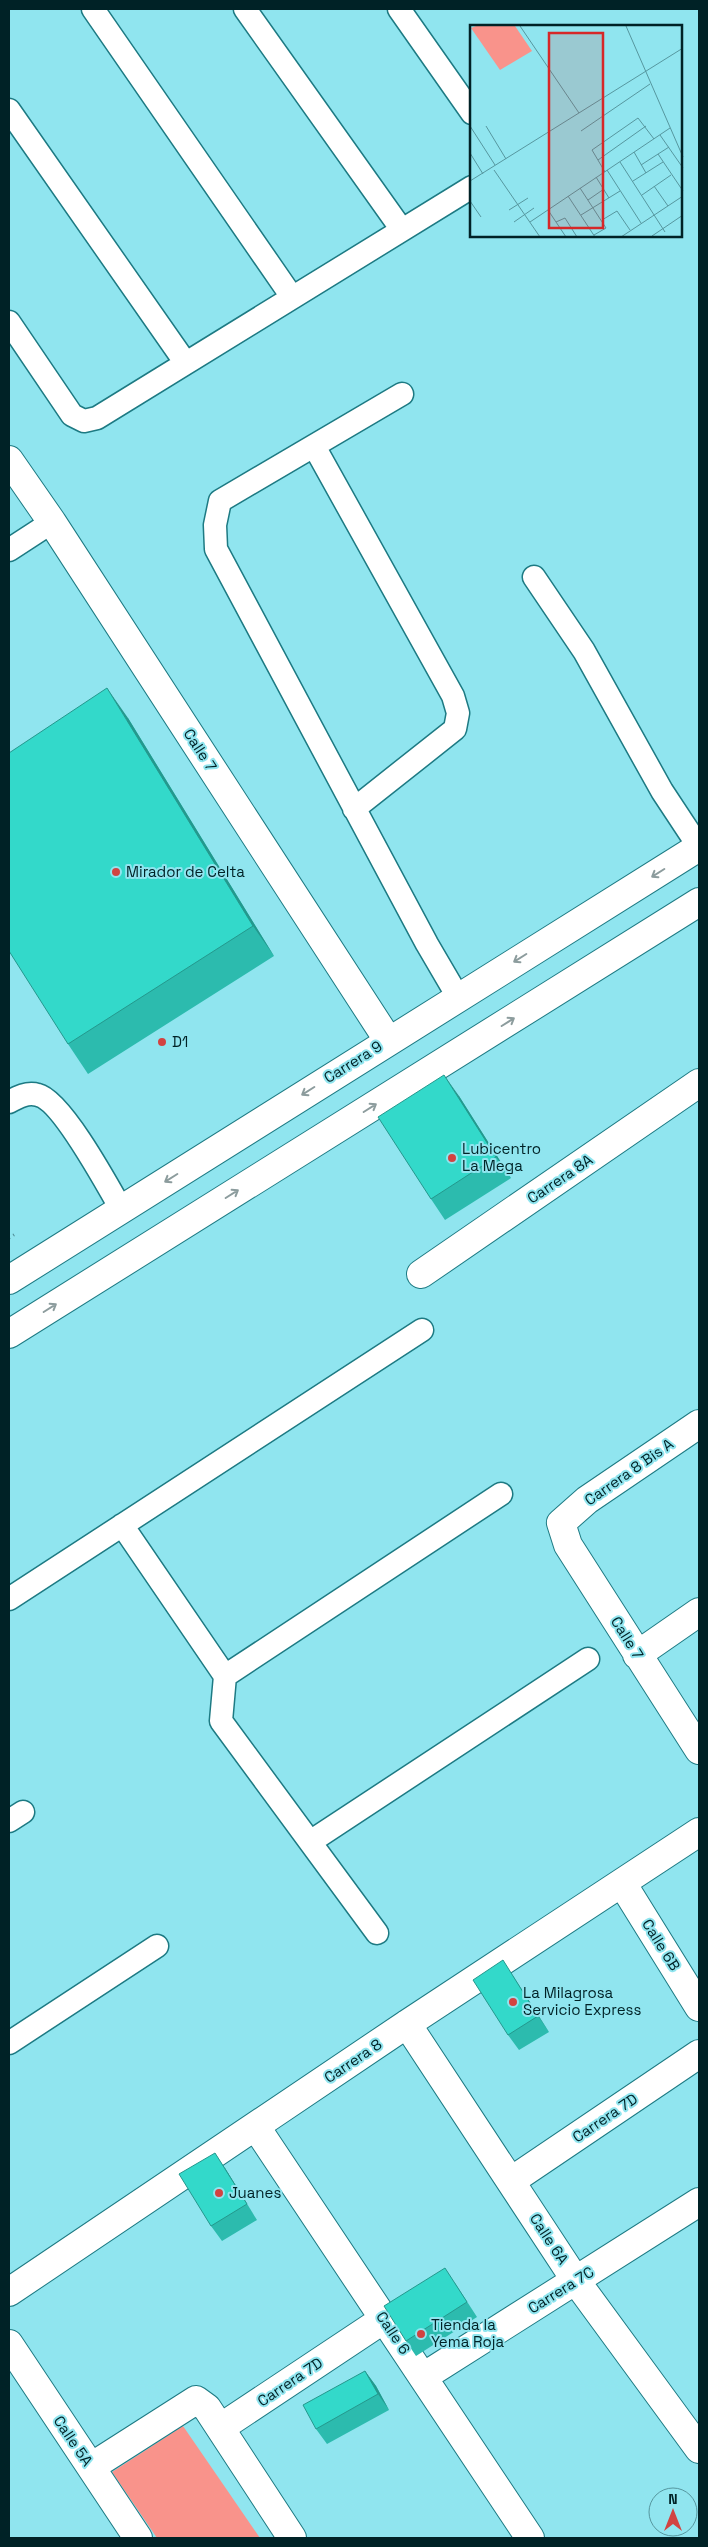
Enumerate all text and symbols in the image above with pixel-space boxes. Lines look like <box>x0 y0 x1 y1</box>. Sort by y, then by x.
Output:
inset map <box>470 25 683 238</box>
street label: Calle 7 <box>180 725 221 775</box>
place label: Mirador de Celta <box>126 862 245 881</box>
marker: Mirador de Celta <box>110 866 122 878</box>
one-way arrow <box>651 868 665 878</box>
one-way arrow <box>513 954 527 964</box>
one-way arrow <box>500 1016 514 1026</box>
place label: D1 <box>172 1032 188 1051</box>
marker: D1 <box>156 1036 168 1048</box>
street label: Carrera 9 <box>320 1036 385 1087</box>
one-way arrow <box>301 1086 315 1096</box>
one-way arrow <box>363 1103 377 1113</box>
place label: Lubicentro La Mega <box>462 1139 541 1175</box>
street label: Carrera 8A <box>523 1149 597 1207</box>
marker: Lubicentro La Mega <box>446 1152 458 1164</box>
one-way arrow <box>164 1173 178 1183</box>
one-way arrow <box>225 1189 239 1199</box>
one-way arrow <box>43 1303 57 1314</box>
street label: Carrera 8 Bis A <box>581 1434 677 1509</box>
street label: Calle 7 <box>607 1613 648 1663</box>
street label: Calle 6B <box>638 1915 685 1974</box>
place label: La Milagrosa Servicio Express <box>523 1983 641 2019</box>
marker: La Milagrosa Servicio Express <box>507 1996 519 2008</box>
street label: Carrera 8 <box>320 2034 385 2087</box>
street label: Carrera 7D <box>569 2089 641 2146</box>
place label: Juanes <box>229 2183 281 2202</box>
marker: Juanes <box>213 2187 225 2199</box>
street label: Calle 6A <box>526 2210 573 2268</box>
street label: Carrera 7C <box>524 2262 597 2317</box>
street label: Calle 6 <box>372 2308 415 2358</box>
place label: Tienda la Yema Roja <box>431 2315 505 2351</box>
marker: Tienda la Yema Roja <box>415 2328 427 2340</box>
street label: Carrera 7D <box>254 2353 326 2410</box>
street label: Calle 5A <box>50 2412 97 2470</box>
north arrow <box>648 2487 698 2537</box>
text: N <box>668 2490 678 2508</box>

